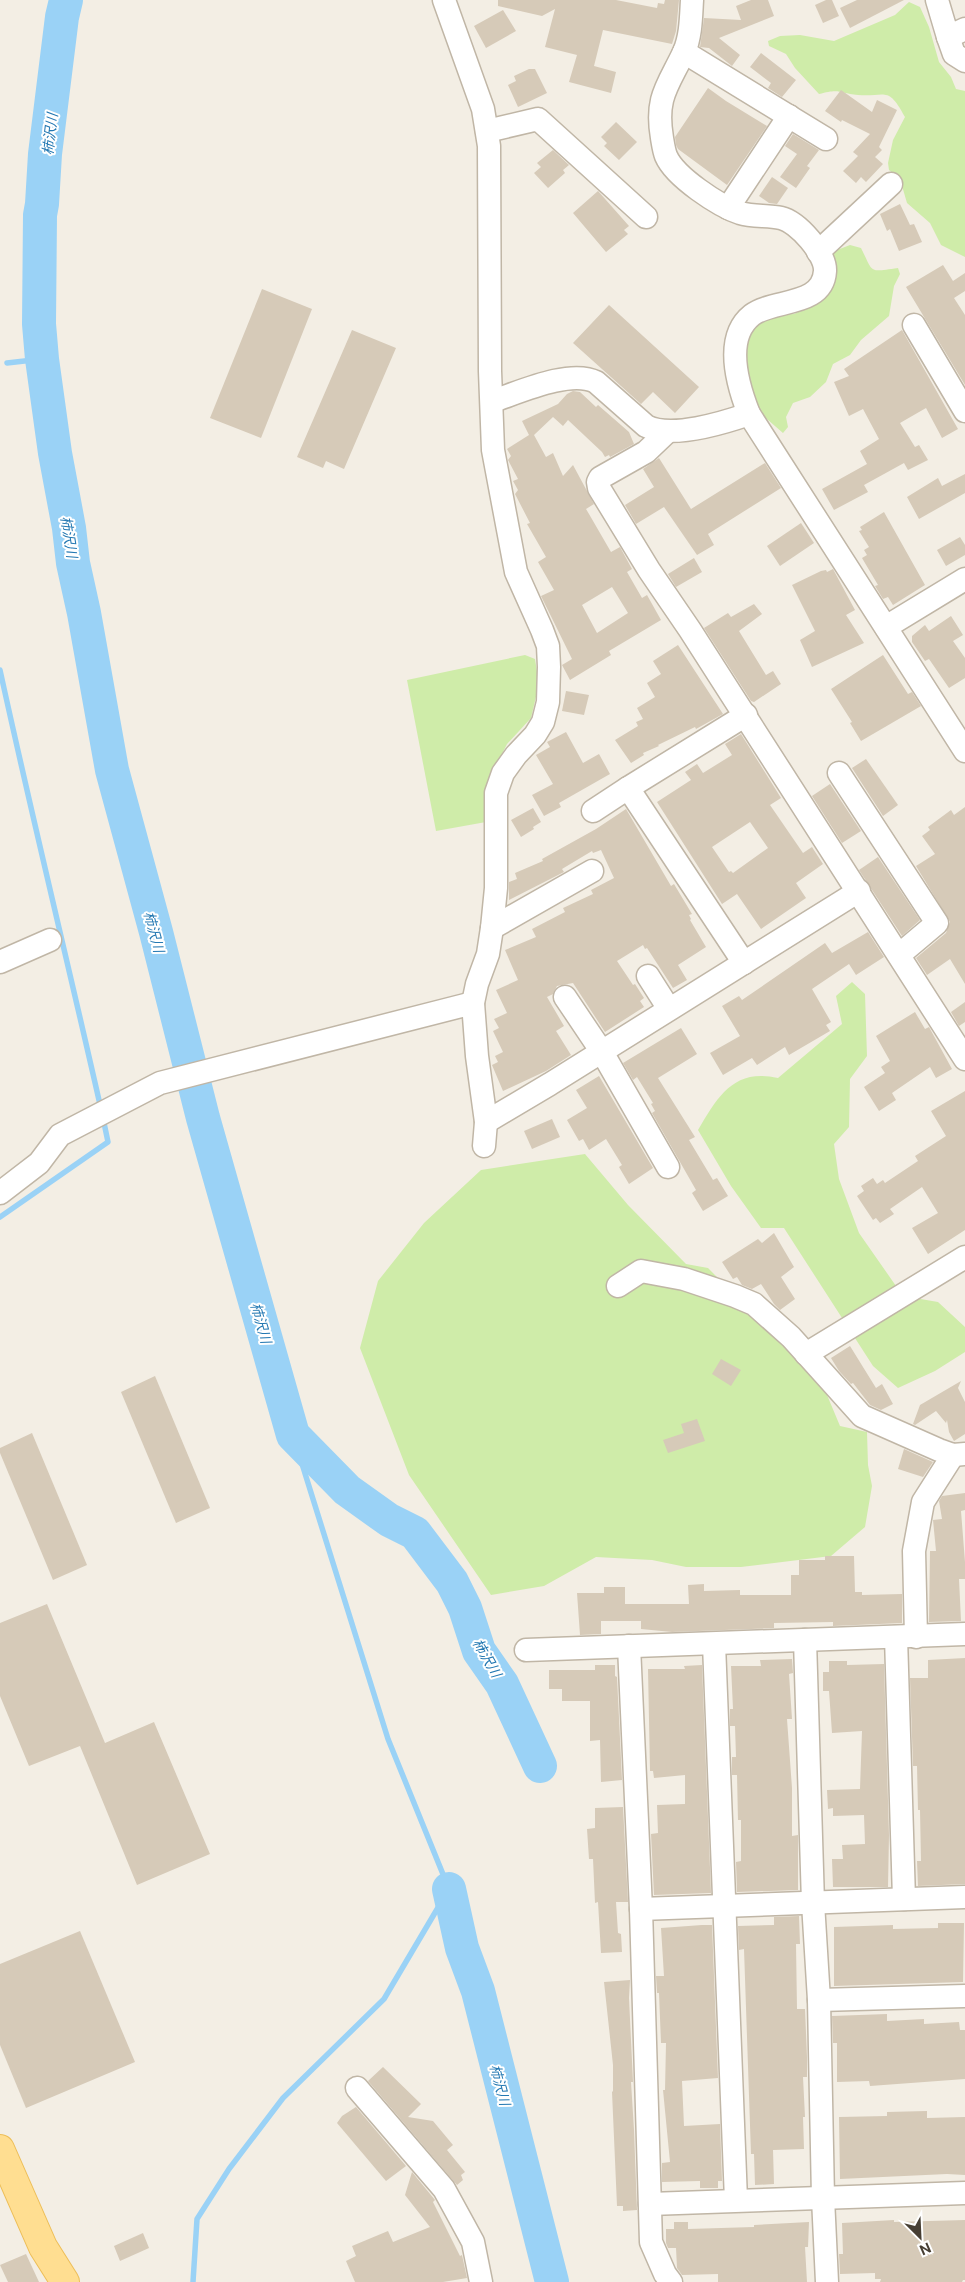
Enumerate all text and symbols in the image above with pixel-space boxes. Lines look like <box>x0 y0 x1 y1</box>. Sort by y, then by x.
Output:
water label: 柿沢川 <box>40 110 61 156</box>
water label: 柿沢川 <box>58 515 80 561</box>
water label: 柿沢川 <box>141 910 168 956</box>
water label: 柿沢川 <box>248 1301 275 1347</box>
water label: 柿沢川 <box>470 1636 505 1682</box>
water label: 柿沢川 <box>487 2063 514 2109</box>
north arrow <box>895 2212 945 2262</box>
text: N <box>917 2239 934 2258</box>

